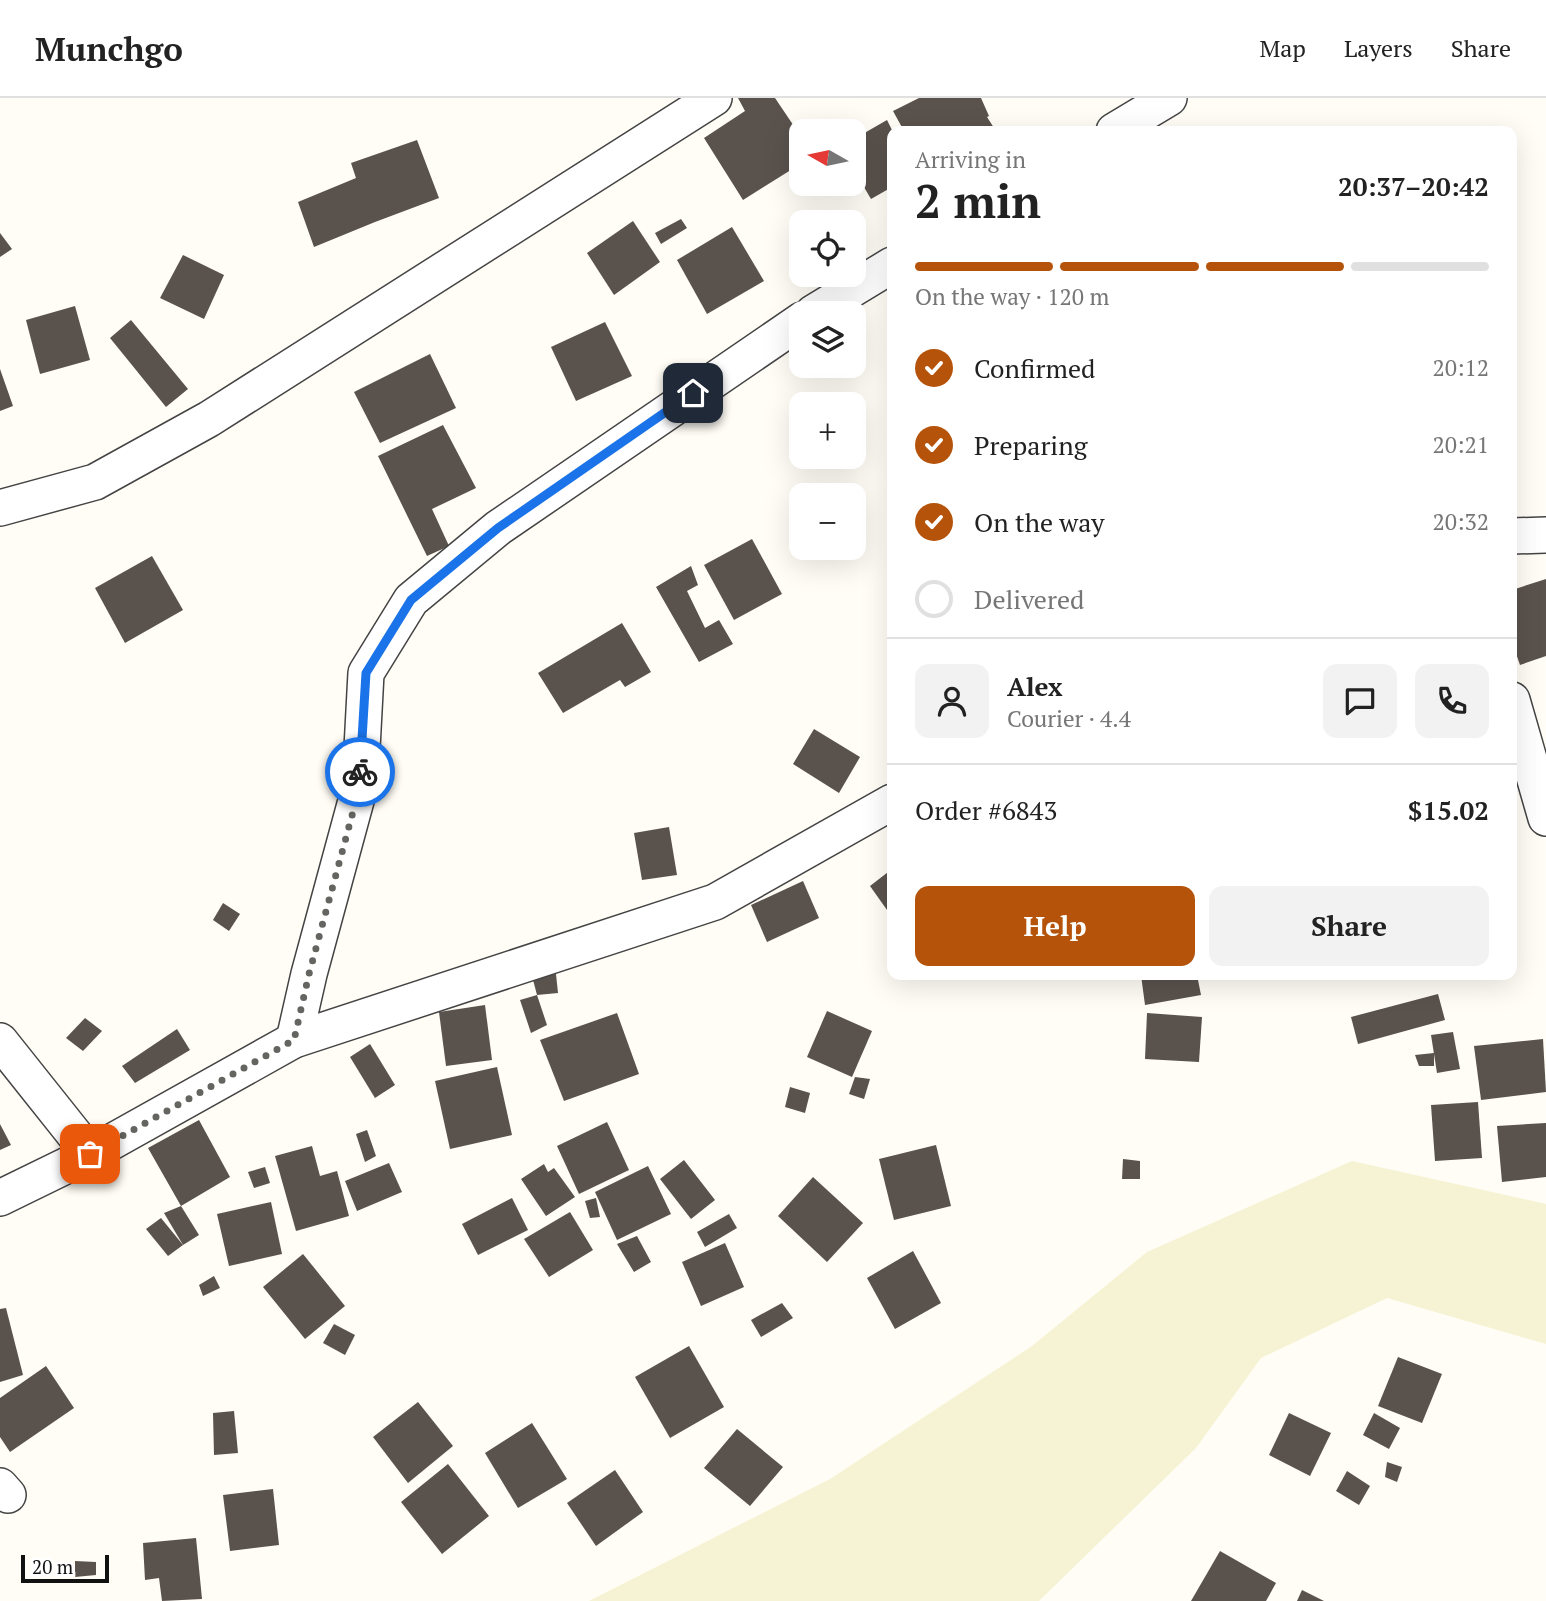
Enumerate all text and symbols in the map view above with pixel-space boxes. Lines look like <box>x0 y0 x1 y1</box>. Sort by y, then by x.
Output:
text: Munchgo <box>35 27 183 70</box>
text: Map <box>1259 32 1306 64</box>
text: Layers <box>1344 32 1413 64</box>
text: Share <box>1451 32 1511 64</box>
north arrow <box>789 119 866 196</box>
map controls <box>789 119 866 560</box>
text: Arriving in <box>915 144 1026 175</box>
text: 20:37–20:42 <box>1338 169 1489 203</box>
text: 2 min <box>915 170 1041 231</box>
button: locate <box>789 210 866 287</box>
text: On the way · 120 m <box>915 281 1109 312</box>
button: layers <box>789 301 866 378</box>
icon: check <box>915 349 953 387</box>
text: Confirmed <box>974 351 1095 385</box>
text: 20:12 <box>1432 352 1489 383</box>
pin <box>663 363 723 423</box>
icon: home <box>674 374 712 412</box>
button: + <box>789 392 866 469</box>
icon: check <box>915 426 953 464</box>
text: Preparing <box>974 428 1087 462</box>
text: 20:21 <box>1432 429 1489 460</box>
button: − <box>789 483 866 560</box>
icon: check <box>915 503 953 541</box>
text: On the way <box>974 505 1105 539</box>
text: 20:32 <box>1432 506 1489 537</box>
text: Delivered <box>974 582 1084 616</box>
button: person <box>915 664 989 738</box>
button: chat <box>1323 664 1397 738</box>
button: phone <box>1415 664 1489 738</box>
text: Alex <box>1007 669 1063 703</box>
text: Courier · 4.4 <box>1007 703 1131 734</box>
courier <box>325 737 395 807</box>
icon: bike <box>341 753 379 791</box>
text: Order #6843 <box>915 793 1057 827</box>
text: $15.02 <box>1408 793 1489 827</box>
button: Help <box>915 886 1195 966</box>
button: Share <box>1209 886 1489 966</box>
pin <box>60 1124 120 1184</box>
icon: bag <box>71 1135 109 1173</box>
scale bar <box>21 1552 108 1584</box>
text: 20 m <box>32 1554 73 1579</box>

